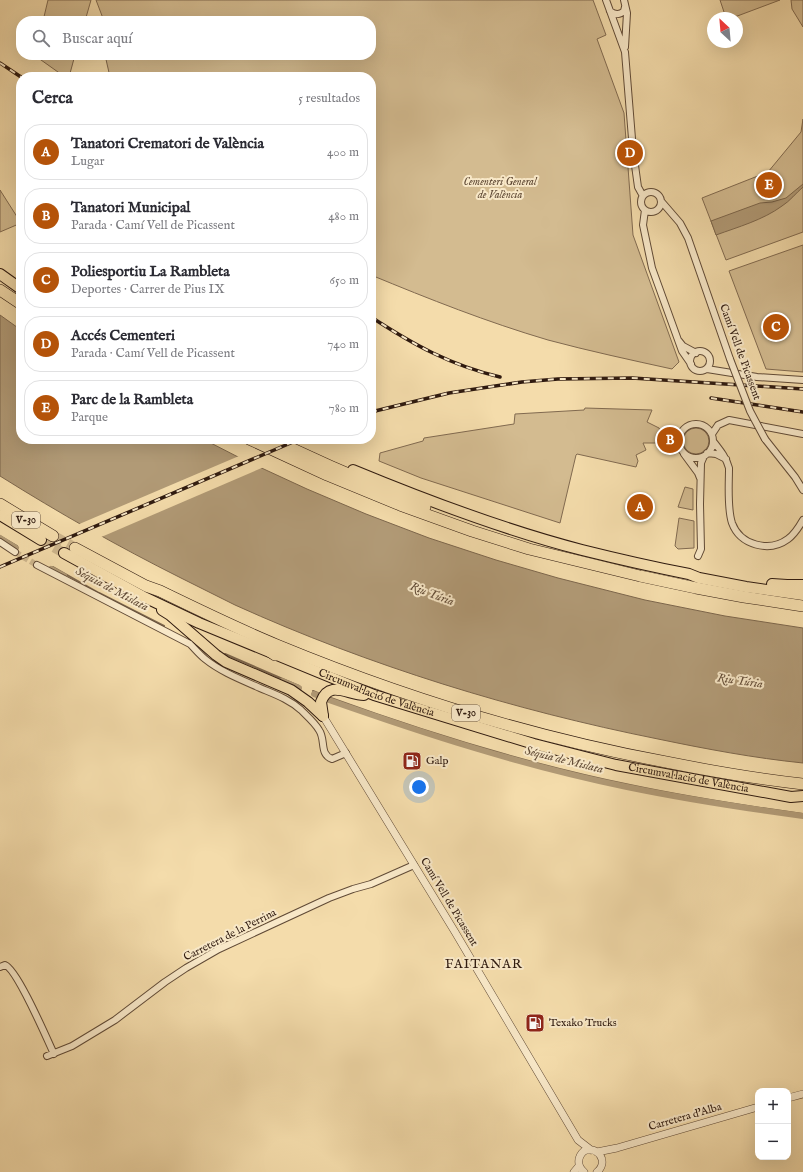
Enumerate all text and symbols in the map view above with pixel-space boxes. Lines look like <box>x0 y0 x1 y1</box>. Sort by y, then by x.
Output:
north arrow <box>707 12 743 48</box>
search box <box>16 16 376 60</box>
icon: search <box>30 27 52 49</box>
text: Buscar aquí <box>62 29 132 48</box>
text: Cerca <box>32 88 73 109</box>
text: 5 resultados <box>298 90 360 107</box>
text: Tanatori Crematori de València <box>71 134 264 153</box>
pin: D <box>617 138 643 168</box>
text: A <box>42 144 50 161</box>
text: 400 m <box>327 144 359 161</box>
text: Lugar <box>71 153 104 170</box>
pin: E <box>756 170 782 200</box>
park label: Cementeri General de València <box>463 175 538 202</box>
text: Tanatori Municipal <box>71 198 190 217</box>
text: B <box>42 208 50 225</box>
text: 480 m <box>328 208 359 225</box>
text: Parada · Camí Vell de Picassent <box>71 217 235 234</box>
text: Poliesportiu La Rambleta <box>71 262 230 281</box>
text: C <box>41 272 51 289</box>
text: 650 m <box>330 272 359 289</box>
text: Deportes · Carrer de Pius IX <box>71 281 225 298</box>
street label: Camí Vell de Picassent <box>716 302 764 402</box>
pin: C <box>763 312 789 342</box>
text: Accés Cementeri <box>71 326 175 345</box>
text: D <box>41 336 51 353</box>
text: 740 m <box>327 336 359 353</box>
text: Parada · Camí Vell de Picassent <box>71 345 235 362</box>
text: Parc de la Rambleta <box>71 390 193 409</box>
text: E <box>41 400 51 417</box>
text: 780 m <box>329 400 359 417</box>
text: Parque <box>71 409 108 426</box>
pin: B <box>657 425 683 455</box>
pin: A <box>627 492 653 522</box>
road number: V-30 <box>12 512 40 528</box>
water label: Séquia de Mislata <box>73 563 151 615</box>
water label: Riu Túria <box>408 579 456 609</box>
street label: Circumval·lació de València <box>316 666 436 720</box>
water label: Riu Túria <box>716 670 764 692</box>
road number: V-30 <box>452 705 480 721</box>
water label: Séquia de Mislata <box>523 743 605 777</box>
fuel station icon: Galp <box>401 750 423 772</box>
place label: Galp <box>426 754 449 768</box>
street label: Circumval·lació de València <box>627 760 750 796</box>
your location <box>409 777 429 797</box>
street label: Camí Vell de Picassent <box>417 855 481 949</box>
street label: Carretera de la Perrina <box>181 905 279 964</box>
district label: FAITANAR <box>445 956 523 973</box>
fuel station icon: Texako Trucks <box>524 1012 546 1034</box>
place label: Texako Trucks <box>549 1016 617 1030</box>
map controls <box>755 1088 791 1160</box>
button: + <box>755 1088 791 1124</box>
street label: Carretera d'Alba <box>647 1100 723 1134</box>
button: − <box>755 1124 791 1160</box>

